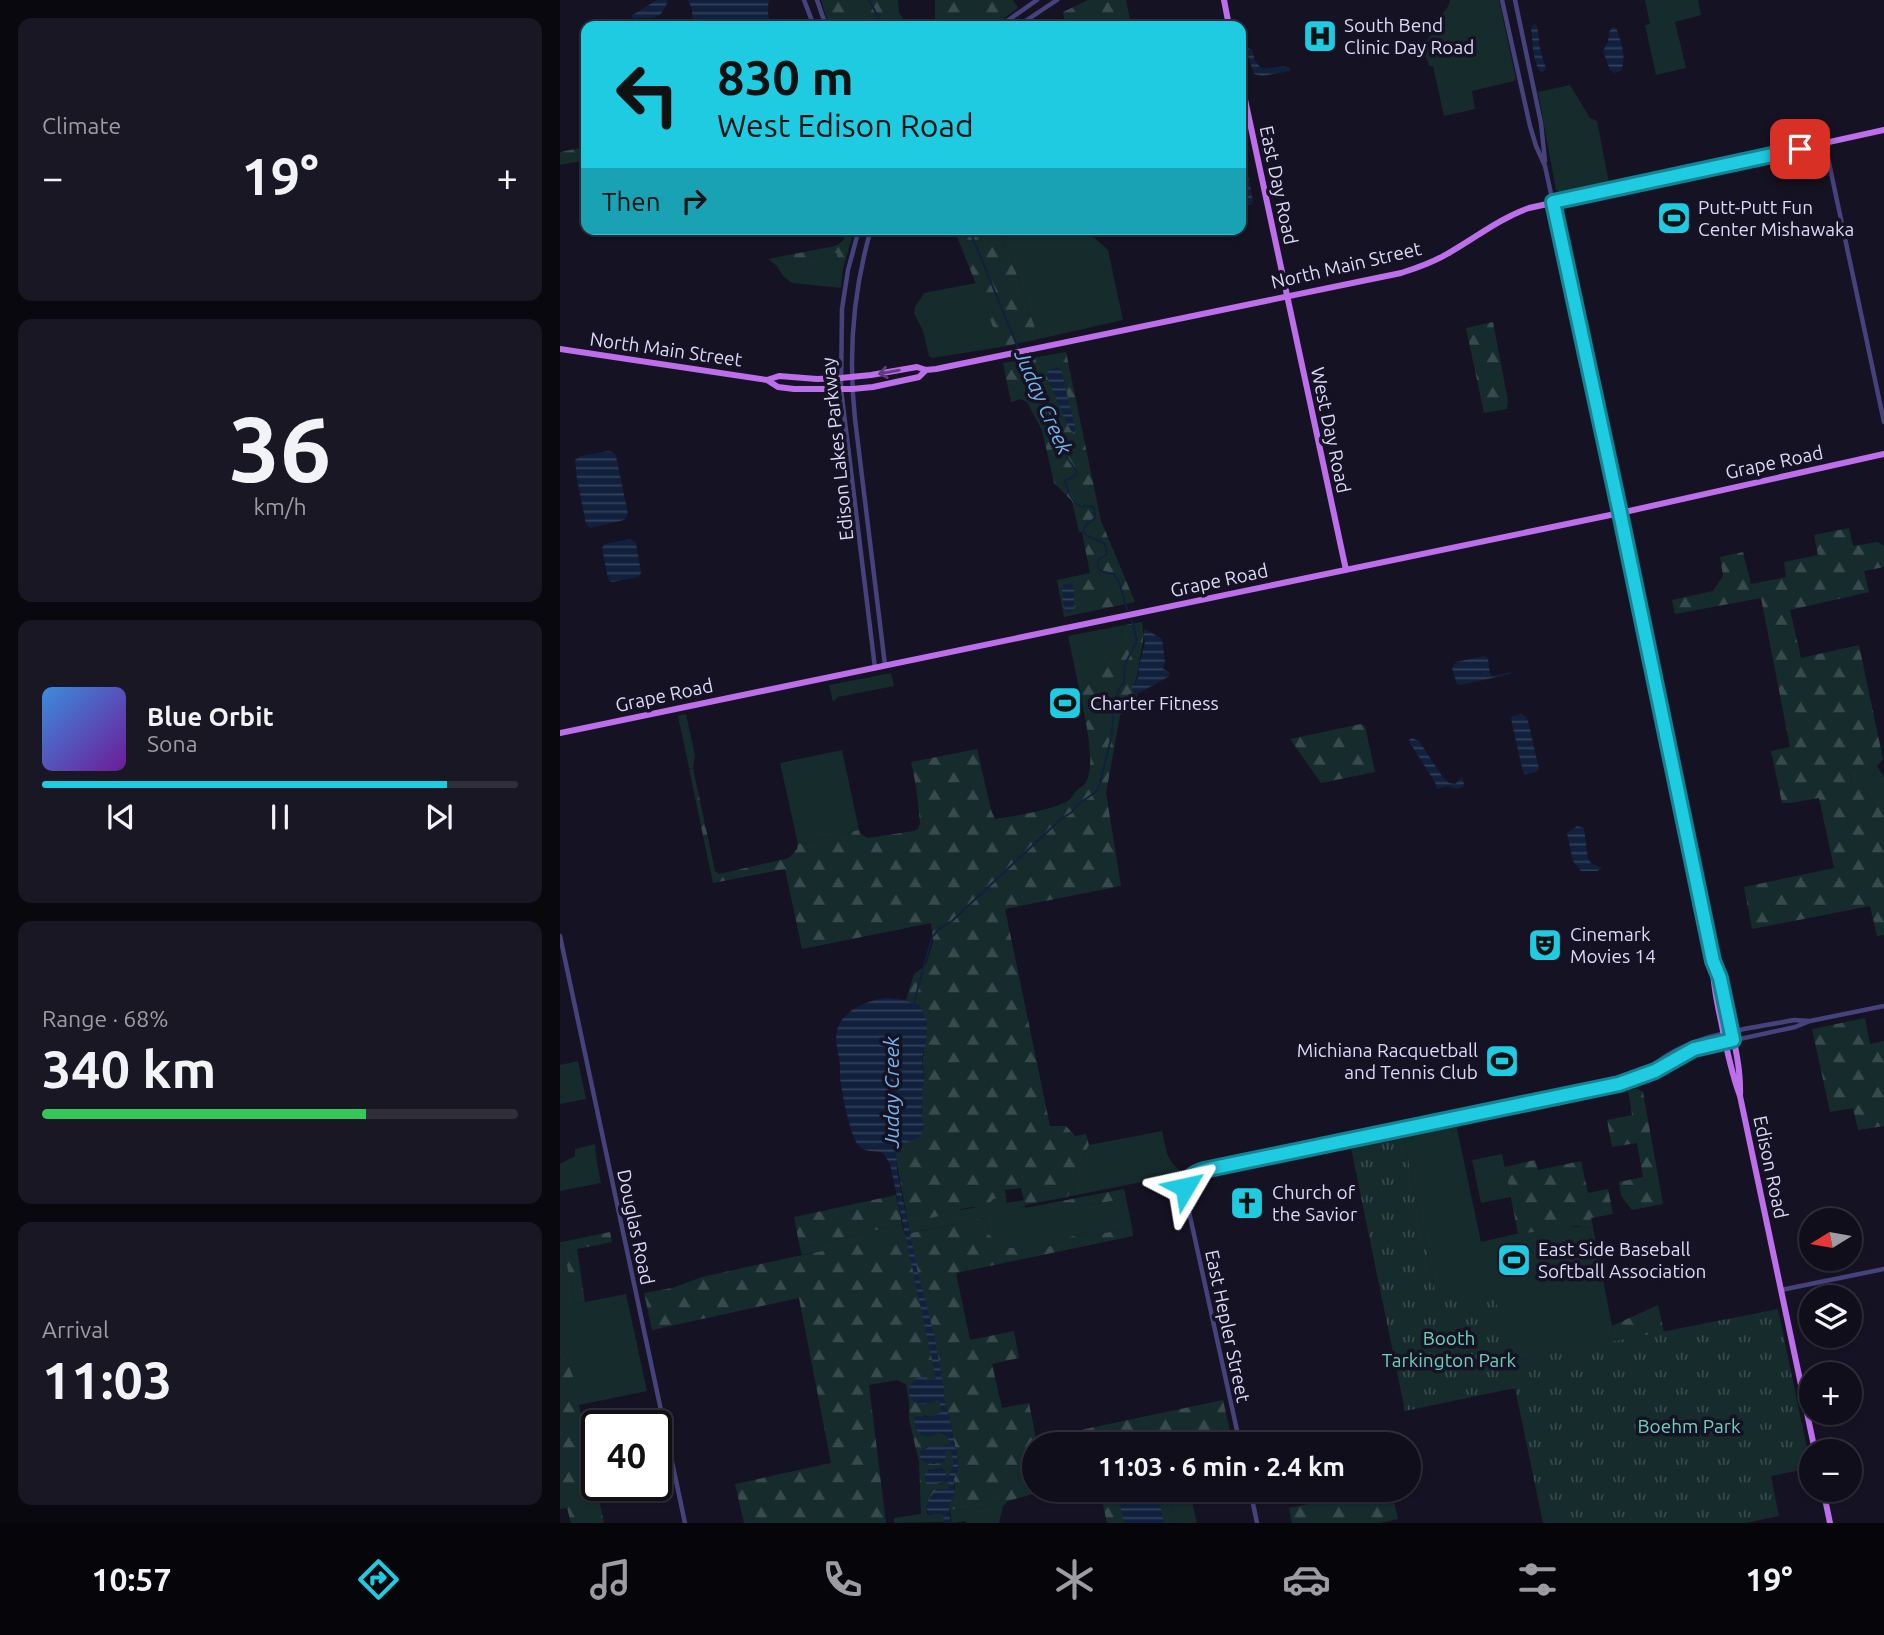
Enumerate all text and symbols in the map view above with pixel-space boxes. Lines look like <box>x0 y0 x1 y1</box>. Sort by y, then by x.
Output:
place label: South Bend Clinic Day Road <box>1344 14 1474 58</box>
hospital icon: South Bend Clinic Day Road <box>1301 17 1339 55</box>
icon: left <box>602 49 693 140</box>
text: 830 m <box>717 49 854 104</box>
text: West Edison Road <box>717 107 974 143</box>
text: Climate <box>42 113 121 138</box>
pin <box>1770 119 1830 179</box>
street label: East Day Road <box>1256 124 1302 246</box>
icon: arrive <box>1781 130 1819 168</box>
text: 19° <box>241 147 319 205</box>
text: − <box>42 156 63 198</box>
text: + <box>497 156 518 198</box>
icon: right <box>675 182 713 220</box>
text: Then <box>602 187 661 216</box>
place label: Putt-Putt Fun Center Mishawaka <box>1698 196 1854 240</box>
sports icon: Putt-Putt Fun Center Mishawaka <box>1655 199 1693 237</box>
street label: North Main Street <box>1269 237 1424 293</box>
street label: North Main Street <box>588 327 744 371</box>
water label: Juday Creek <box>1010 345 1078 458</box>
street label: Edison Lakes Parkway <box>816 356 858 542</box>
street label: West Day Road <box>1307 365 1355 495</box>
one-way arrow <box>878 366 901 379</box>
text: 36 <box>229 397 331 499</box>
street label: Grape Road <box>1723 441 1825 483</box>
text: km/h <box>253 494 307 519</box>
street label: Grape Road <box>1168 559 1270 601</box>
street label: Grape Road <box>613 674 715 716</box>
sports icon: Charter Fitness <box>1046 684 1084 722</box>
place label: Charter Fitness <box>1090 692 1219 714</box>
text: Blue Orbit <box>147 702 274 731</box>
text: Sona <box>147 731 197 756</box>
icon: previous <box>102 798 140 836</box>
icon: pause <box>261 798 299 836</box>
icon: next <box>420 798 458 836</box>
place label: Cinemark Movies 14 <box>1570 923 1656 967</box>
theatre icon: Cinemark Movies 14 <box>1526 926 1564 964</box>
text: Range · 68% <box>42 1006 169 1031</box>
water label: Juday Creek <box>879 1036 903 1149</box>
place label: Michiana Racquetball and Tennis Club <box>1297 1039 1478 1083</box>
text: 340 km <box>42 1040 216 1098</box>
sports icon: Michiana Racquetball and Tennis Club <box>1483 1042 1521 1080</box>
street label: Edison Road <box>1749 1114 1793 1220</box>
position arrow <box>1148 1150 1222 1224</box>
street label: Douglas Road <box>613 1167 659 1287</box>
place label: Church of the Savior <box>1272 1181 1357 1225</box>
church icon: Church of the Savior <box>1228 1184 1266 1222</box>
north arrow <box>1799 1208 1862 1270</box>
map controls <box>1799 1208 1862 1502</box>
place label: East Side Baseball Softball Association <box>1538 1238 1706 1282</box>
sports icon: East Side Baseball Softball Association <box>1495 1241 1533 1279</box>
street label: East Hepler Street <box>1201 1248 1255 1405</box>
button: layers <box>1799 1285 1862 1348</box>
text: Arrival <box>42 1317 109 1342</box>
park label: Booth Tarkington Park <box>1382 1327 1517 1371</box>
text: 11:03 <box>42 1351 172 1409</box>
button: + <box>1799 1362 1862 1425</box>
speed limit sign: 40 <box>581 1410 672 1501</box>
park label: Boehm Park <box>1637 1415 1741 1437</box>
button: − <box>1799 1439 1862 1502</box>
text: 11:03 · 6 min · 2.4 km <box>1098 1452 1345 1481</box>
icon: directions <box>354 1555 403 1604</box>
icon: music <box>586 1555 635 1604</box>
icon: phone <box>818 1555 867 1604</box>
icon: climate <box>1050 1555 1099 1604</box>
icon: car <box>1282 1555 1331 1604</box>
icon: filters <box>1513 1555 1562 1604</box>
text: 10:57 <box>91 1561 171 1597</box>
text: 19° <box>1745 1561 1793 1597</box>

